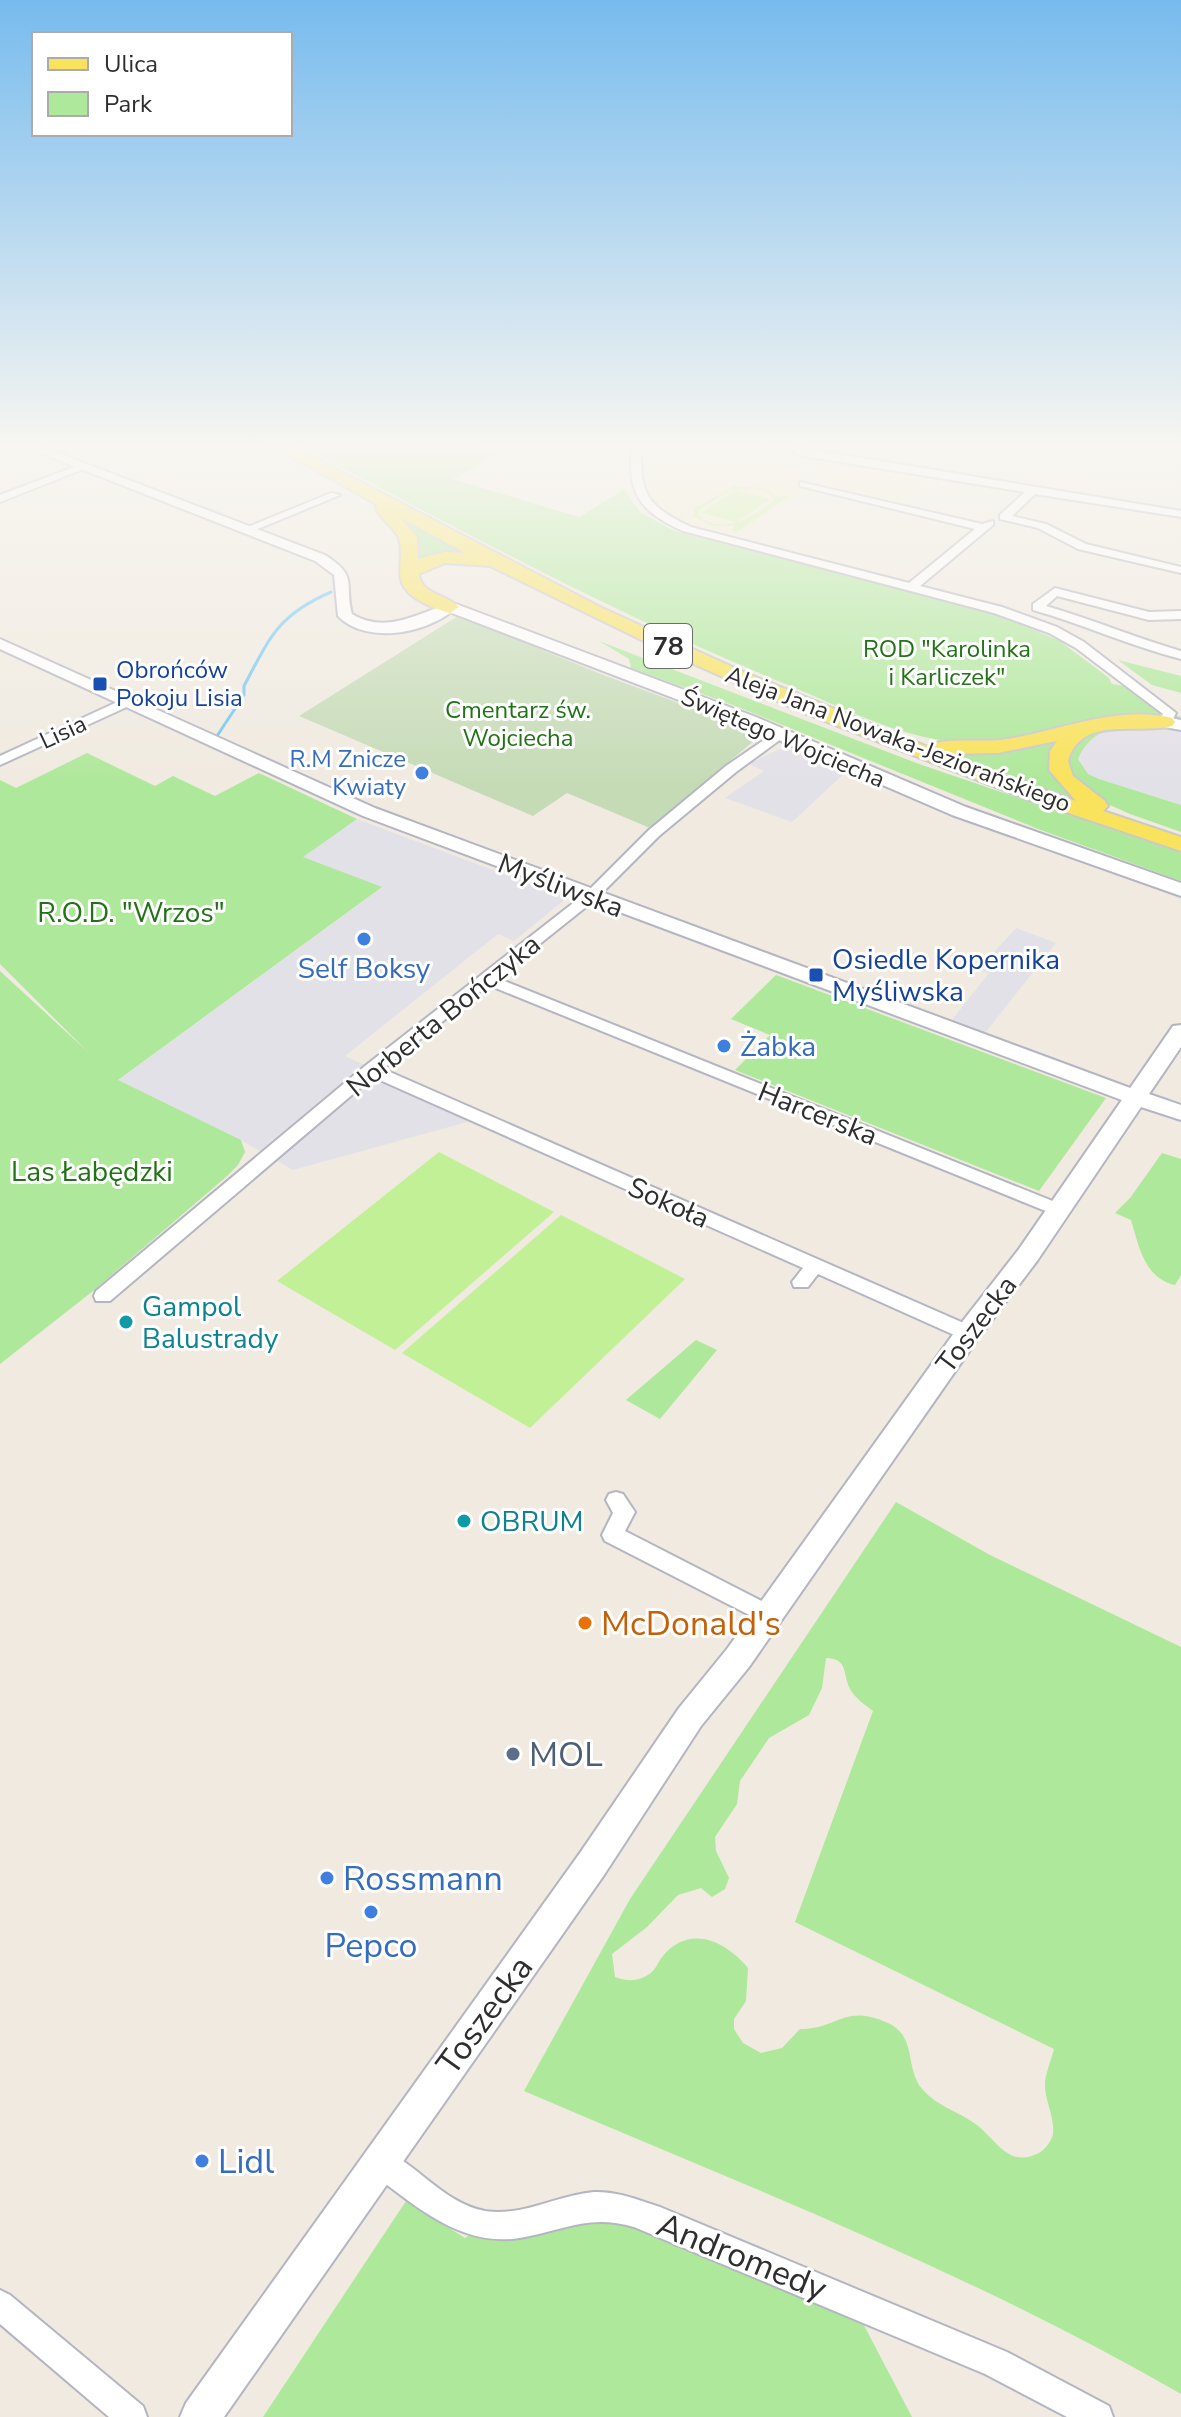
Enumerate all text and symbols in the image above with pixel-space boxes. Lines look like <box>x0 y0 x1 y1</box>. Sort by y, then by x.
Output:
legend <box>32 32 292 136</box>
text: Ulica <box>104 48 158 80</box>
text: Park <box>104 88 153 120</box>
road number: 78 <box>644 624 692 668</box>
park label: ROD "Karolinka i Karliczek" <box>863 633 1031 693</box>
place label: Obrońców Pokoju Lisia <box>116 654 243 714</box>
street label: Aleja Jana Nowaka-Jeziorańskiego <box>721 658 1075 820</box>
marker: Obrońców Pokoju Lisia <box>91 675 109 693</box>
street label: Świętego Wojciecha <box>676 681 890 795</box>
park label: Cmentarz św. Wojciecha <box>445 694 591 754</box>
street label: Lisia <box>34 707 92 757</box>
place label: R.M Znicze Kwiaty <box>290 743 407 803</box>
marker: R.M Znicze Kwiaty <box>413 764 431 782</box>
street label: Myśliwska <box>492 845 629 927</box>
park label: R.O.D. "Wrzos" <box>37 894 225 932</box>
street label: Norberta Bończyka <box>339 926 549 1106</box>
marker: Self Boksy <box>355 930 373 948</box>
place label: Osiedle Kopernika Myśliwska <box>832 941 1060 1011</box>
place label: Self Boksy <box>298 950 431 988</box>
marker: Osiedle Kopernika Myśliwska <box>807 966 825 984</box>
place label: Żabka <box>740 1028 816 1066</box>
marker: Żabka <box>715 1037 733 1055</box>
street label: Harcerska <box>752 1073 883 1155</box>
park label: Las Łabędzki <box>11 1153 173 1191</box>
street label: Sokoła <box>622 1168 715 1238</box>
street label: Toszecka <box>928 1268 1026 1381</box>
place label: Gampol Balustrady <box>142 1288 279 1358</box>
marker: Gampol Balustrady <box>117 1313 135 1331</box>
place label: OBRUM <box>480 1503 583 1541</box>
marker: OBRUM <box>455 1512 473 1530</box>
place label: McDonald's <box>601 1601 781 1647</box>
marker: McDonald's <box>576 1614 594 1632</box>
place label: MOL <box>529 1732 603 1778</box>
marker: MOL <box>504 1745 522 1763</box>
place label: Rossmann <box>343 1856 503 1902</box>
marker: Rossmann <box>318 1869 336 1887</box>
marker: Pepco <box>362 1903 380 1921</box>
place label: Pepco <box>325 1923 417 1969</box>
street label: Toszecka <box>426 1947 544 2085</box>
place label: Lidl <box>218 2139 274 2185</box>
marker: Lidl <box>193 2152 211 2170</box>
street label: Andromedy <box>650 2202 834 2312</box>

